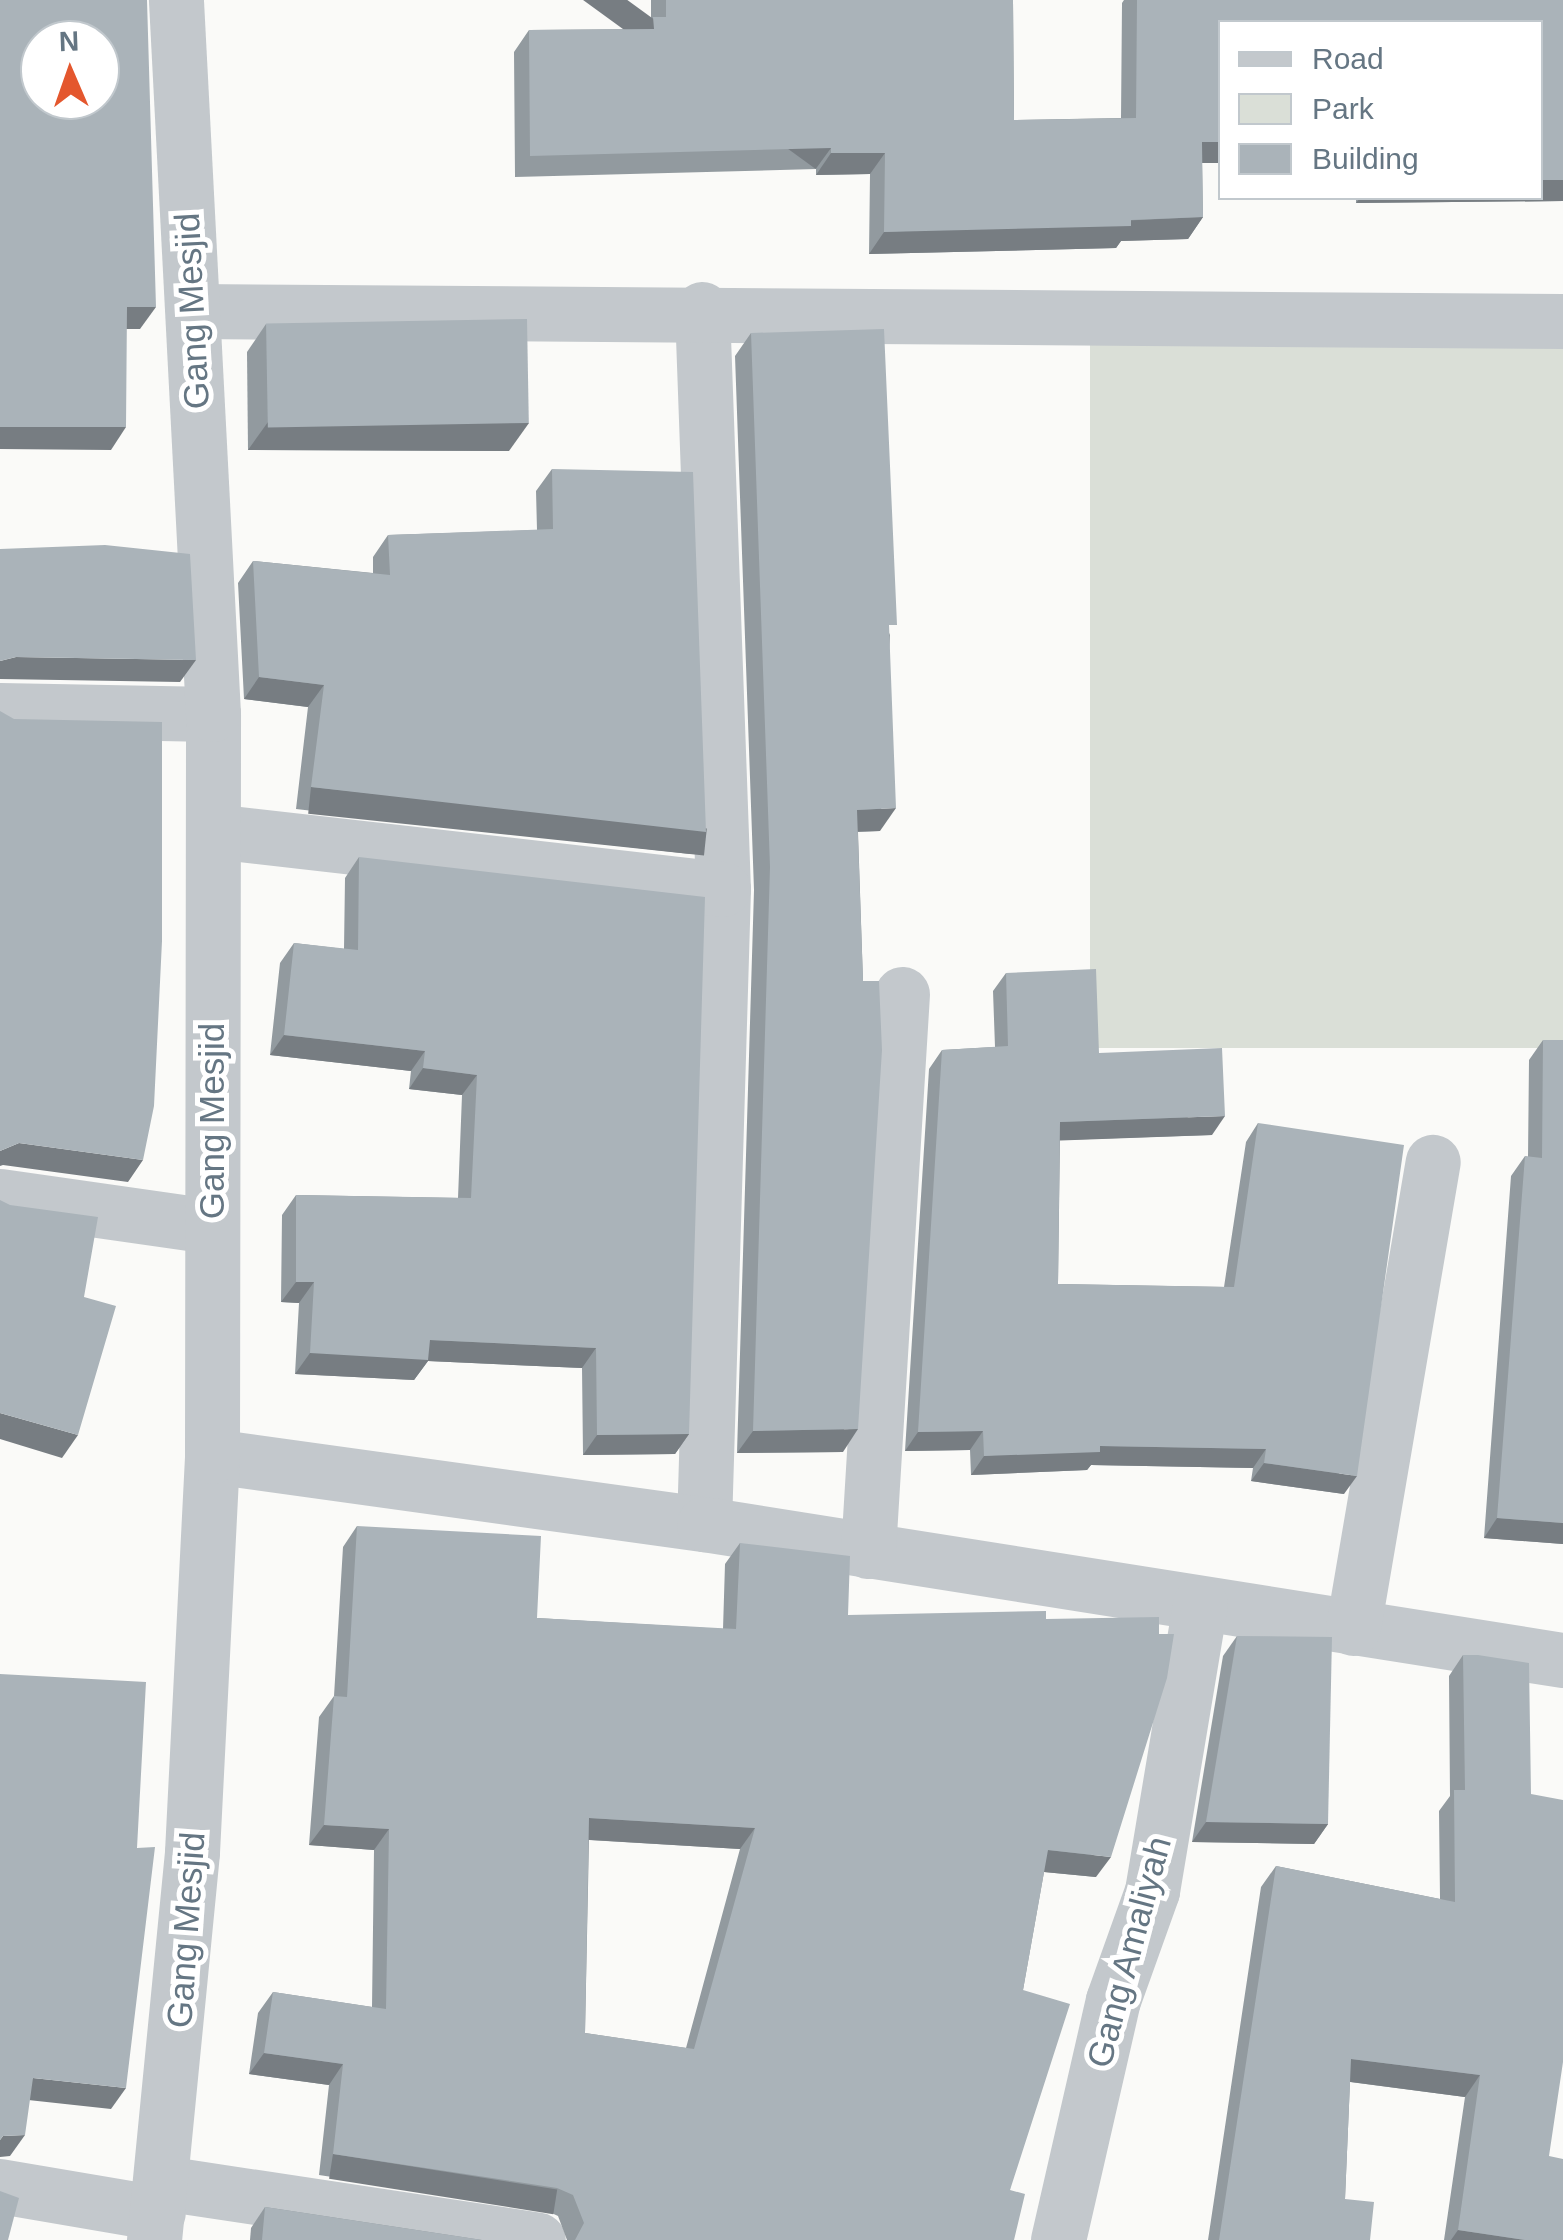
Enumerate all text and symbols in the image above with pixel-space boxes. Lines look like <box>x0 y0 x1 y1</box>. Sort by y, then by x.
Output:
north arrow <box>20 20 120 120</box>
legend <box>1218 20 1543 200</box>
text: N <box>58 26 80 57</box>
text: Road <box>1312 42 1384 75</box>
text: Park <box>1312 92 1374 125</box>
text: Building <box>1312 142 1419 175</box>
street label: Gang Mesjid <box>166 212 218 410</box>
street label: Gang Mesjid <box>191 1023 233 1219</box>
street label: Gang Mesjid <box>158 1831 214 2029</box>
street label: Gang Amaliyah <box>1078 1831 1180 2073</box>

